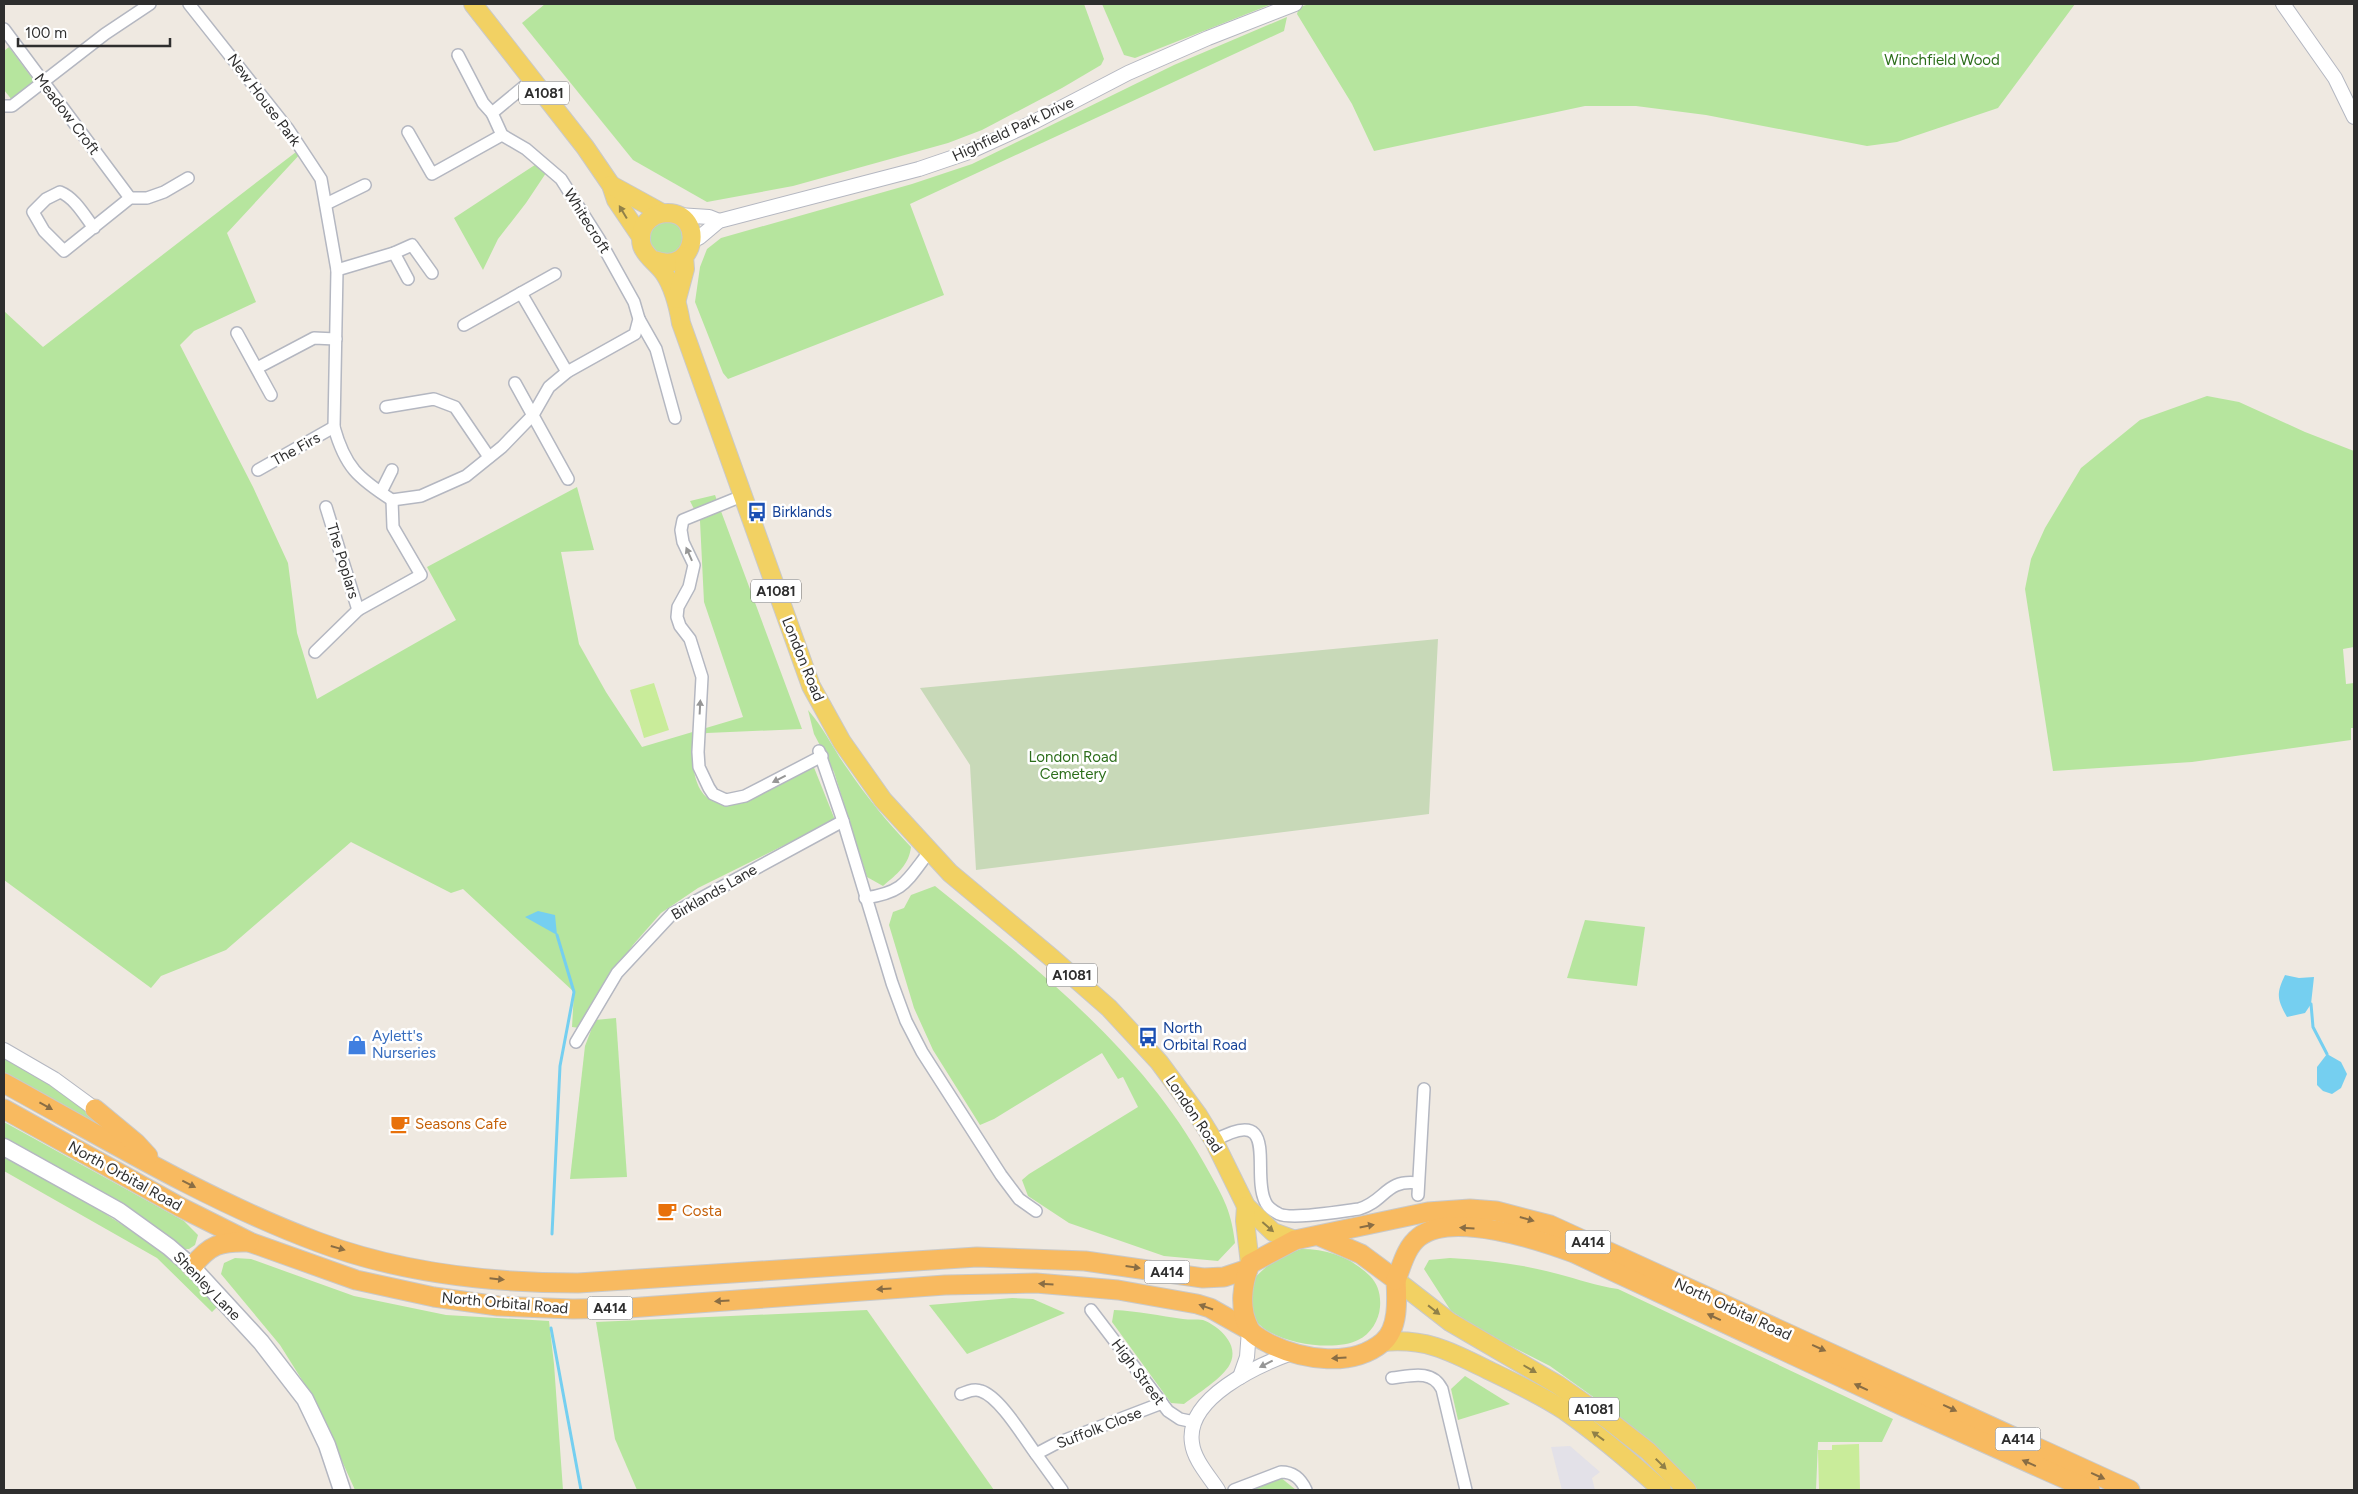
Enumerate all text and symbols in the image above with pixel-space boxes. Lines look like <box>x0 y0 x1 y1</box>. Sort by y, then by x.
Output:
scale bar <box>18 15 170 47</box>
text: 100 m <box>25 24 67 42</box>
street label: New House Park <box>223 50 305 150</box>
park label: Winchfield Wood <box>1884 51 2000 69</box>
street label: Meadow Croft <box>31 70 104 158</box>
road number: A1081 <box>519 82 569 105</box>
street label: Highfield Park Drive <box>949 93 1077 165</box>
street label: Whitecroft <box>560 185 614 257</box>
one-way arrow <box>618 206 627 219</box>
street label: The Firs <box>269 428 323 470</box>
bus stop icon: Birklands <box>746 501 768 523</box>
place label: Birklands <box>772 503 832 521</box>
street label: The Poplars <box>323 521 363 601</box>
one-way arrow <box>684 547 692 561</box>
road number: A1081 <box>751 580 801 602</box>
street label: London Road <box>778 614 828 704</box>
one-way arrow <box>697 698 705 714</box>
park label: London Road Cemetery <box>1029 748 1117 783</box>
one-way arrow <box>772 775 786 783</box>
street label: Birklands Lane <box>668 860 760 924</box>
road number: A1081 <box>1047 964 1097 986</box>
place label: North Orbital Road <box>1163 1019 1247 1054</box>
bus stop icon: North Orbital Road <box>1137 1026 1159 1048</box>
place label: Aylett's Nurseries <box>372 1027 436 1062</box>
shop icon: Aylett's Nurseries <box>346 1034 368 1056</box>
street label: London Road <box>1162 1072 1226 1156</box>
one-way arrow <box>39 1102 54 1110</box>
cafe icon: Seasons Cafe <box>389 1113 411 1135</box>
place label: Seasons Cafe <box>415 1115 507 1133</box>
street label: North Orbital Road <box>65 1137 185 1215</box>
one-way arrow <box>182 1180 196 1188</box>
cafe icon: Costa <box>656 1200 678 1222</box>
place label: Costa <box>682 1202 722 1220</box>
one-way arrow <box>1520 1215 1535 1223</box>
one-way arrow <box>1262 1221 1274 1233</box>
one-way arrow <box>1360 1222 1376 1230</box>
one-way arrow <box>1459 1223 1475 1231</box>
road number: A414 <box>1566 1230 1610 1254</box>
one-way arrow <box>331 1245 346 1253</box>
street label: Shenley Lane <box>170 1248 244 1324</box>
road number: A414 <box>1144 1260 1190 1284</box>
one-way arrow <box>1126 1263 1142 1271</box>
street label: North Orbital Road <box>1672 1274 1794 1344</box>
one-way arrow <box>489 1276 505 1284</box>
one-way arrow <box>1038 1279 1054 1287</box>
one-way arrow <box>875 1286 891 1294</box>
street label: North Orbital Road <box>441 1289 569 1317</box>
road number: A414 <box>588 1296 632 1320</box>
one-way arrow <box>713 1297 729 1305</box>
one-way arrow <box>1199 1303 1214 1310</box>
one-way arrow <box>1427 1305 1440 1316</box>
one-way arrow <box>1707 1313 1721 1321</box>
street label: High Street <box>1107 1336 1169 1409</box>
one-way arrow <box>1812 1345 1826 1353</box>
one-way arrow <box>1331 1354 1347 1362</box>
one-way arrow <box>1259 1360 1273 1368</box>
one-way arrow <box>1524 1364 1537 1373</box>
one-way arrow <box>1854 1382 1868 1390</box>
road number: A1081 <box>1569 1398 1619 1420</box>
street label: Suffolk Close <box>1054 1404 1144 1452</box>
one-way arrow <box>1943 1405 1957 1413</box>
road number: A414 <box>1996 1428 2040 1450</box>
one-way arrow <box>1591 1431 1605 1441</box>
one-way arrow <box>1655 1458 1667 1470</box>
one-way arrow <box>2022 1459 2036 1467</box>
one-way arrow <box>2091 1472 2105 1480</box>

